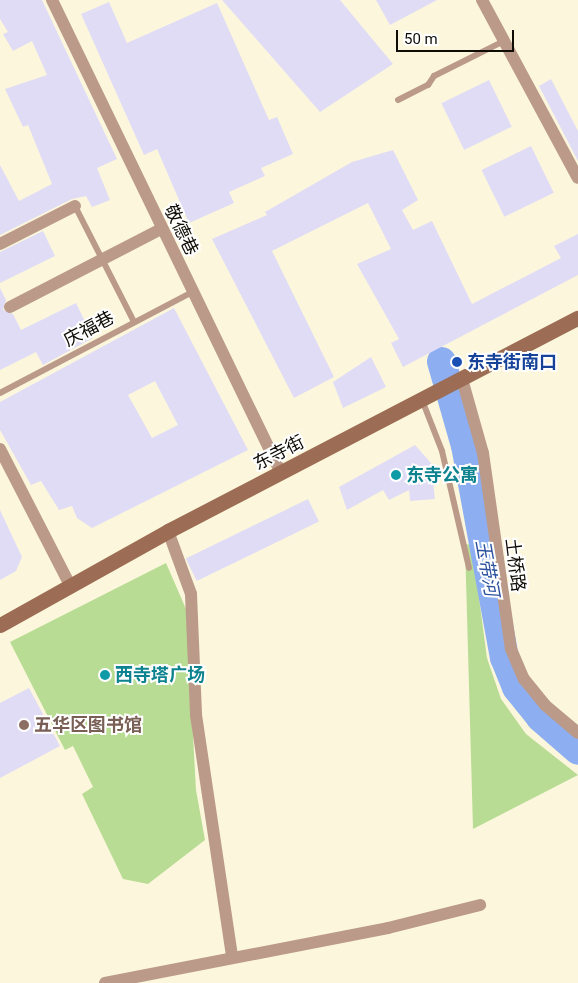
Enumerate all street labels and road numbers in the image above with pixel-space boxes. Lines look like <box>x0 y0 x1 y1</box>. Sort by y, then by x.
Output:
street label: 敬德巷 <box>159 201 203 259</box>
street label: 庆福巷 <box>60 307 118 351</box>
street label: 东寺街 <box>250 431 308 475</box>
street label: 土桥路 <box>501 537 529 593</box>

